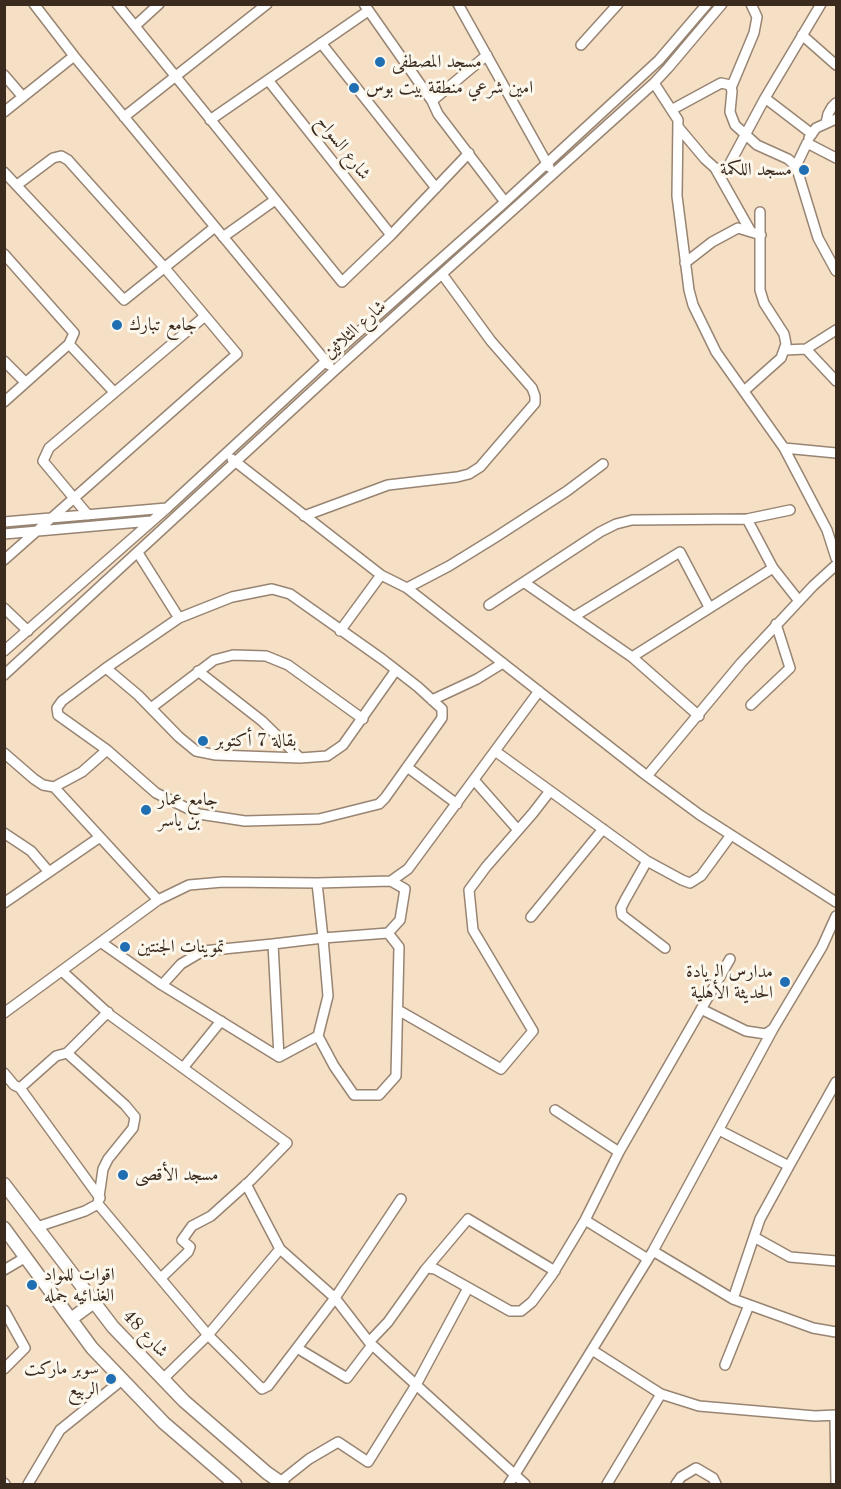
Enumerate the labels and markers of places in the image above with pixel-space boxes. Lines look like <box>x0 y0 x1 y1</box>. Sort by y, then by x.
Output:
place label: مسجد المصطفى <box>392 51 482 73</box>
marker: مسجد المصطفى <box>373 55 387 69</box>
place label: امين شرعي منطقة بيت بوس <box>366 77 533 99</box>
marker: امين شرعي منطقة بيت بوس <box>347 81 361 95</box>
place label: مسجد اللكمة <box>720 159 792 181</box>
marker: مسجد اللكمة <box>797 163 811 177</box>
place label: جامع تبارك <box>129 314 197 336</box>
marker: جامع تبارك <box>110 318 124 332</box>
place label: بقالة 7 أكتوبر <box>215 730 296 752</box>
marker: بقالة 7 أكتوبر <box>196 734 210 748</box>
place label: جامع عمار بن ياسر <box>158 789 218 832</box>
marker: جامع عمار بن ياسر <box>139 803 153 817</box>
place label: تموينات الجنتين <box>137 936 224 958</box>
marker: تموينات الجنتين <box>118 940 132 954</box>
place label: مدارس الريادة الحديثة الأهلية <box>686 961 773 1004</box>
marker: مدارس الريادة الحديثة الأهلية <box>778 975 792 989</box>
place label: مسجد الأقصى <box>135 1164 218 1186</box>
marker: مسجد الأقصى <box>116 1168 130 1182</box>
place label: اقوات للمواد الغذائيه جمله <box>44 1264 115 1306</box>
marker: اقوات للمواد الغذائيه جمله <box>25 1278 39 1292</box>
place label: سوبر ماركت الربيع <box>24 1358 99 1400</box>
marker: سوبر ماركت الربيع <box>104 1372 118 1386</box>

